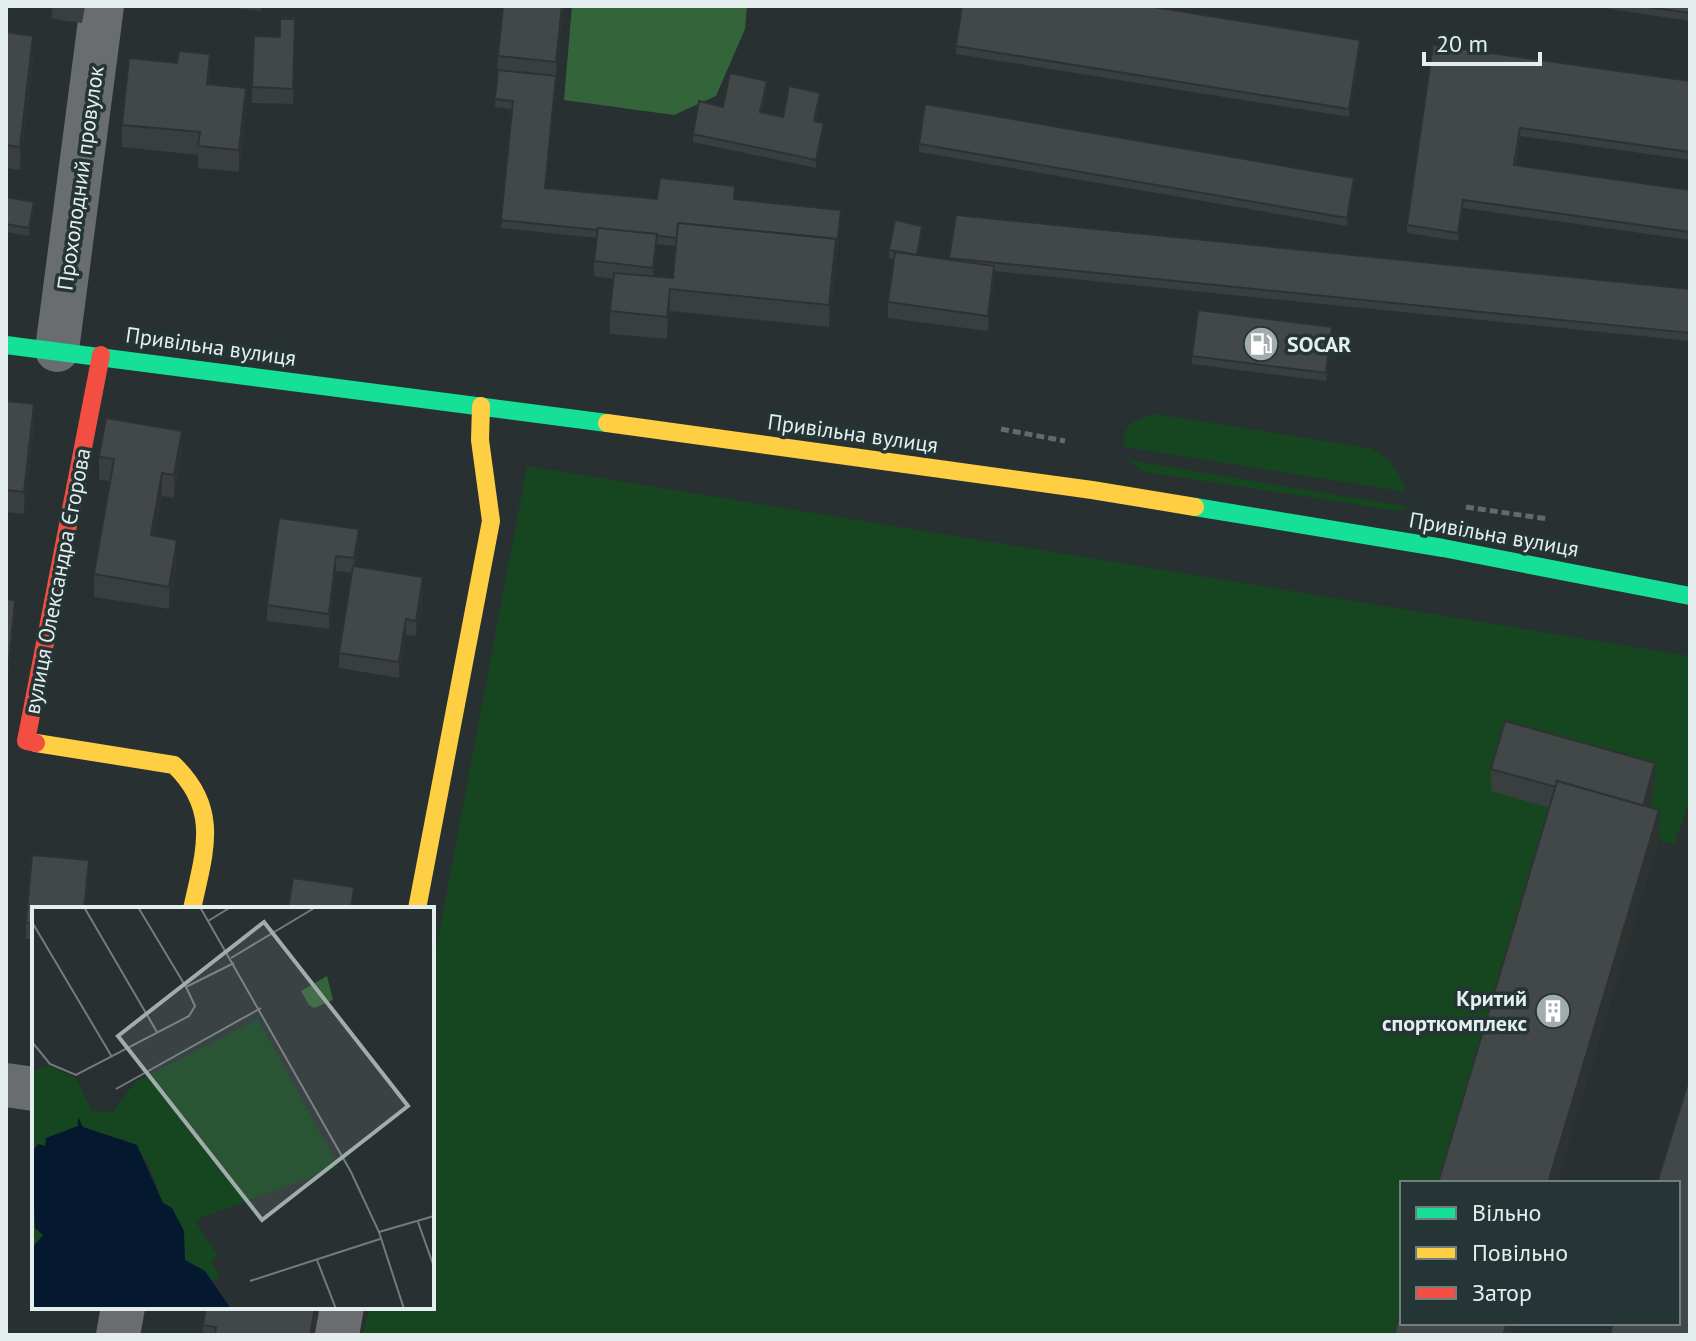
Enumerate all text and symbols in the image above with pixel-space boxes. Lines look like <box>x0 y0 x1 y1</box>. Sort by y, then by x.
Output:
scale bar <box>1424 16 1540 66</box>
text: 20 m <box>1436 28 1488 59</box>
street label: Прохолодний провулок <box>50 63 110 292</box>
street label: Привільна вулиця <box>124 320 298 372</box>
fuel station icon: SOCAR <box>1242 325 1280 363</box>
place label: SOCAR <box>1287 330 1351 358</box>
street label: Привільна вулиця <box>766 407 940 459</box>
street label: вулиця Олександра Єгорова <box>17 446 97 716</box>
street label: Привільна вулиця <box>1407 505 1581 563</box>
inset map <box>32 907 434 1309</box>
place label: Критий спорткомплекс <box>1382 984 1527 1037</box>
building icon: Критий спорткомплекс <box>1534 992 1572 1030</box>
legend <box>1400 1181 1680 1325</box>
text: Вільно <box>1472 1197 1541 1228</box>
text: Повільно <box>1472 1237 1568 1268</box>
text: Затор <box>1472 1277 1532 1308</box>

